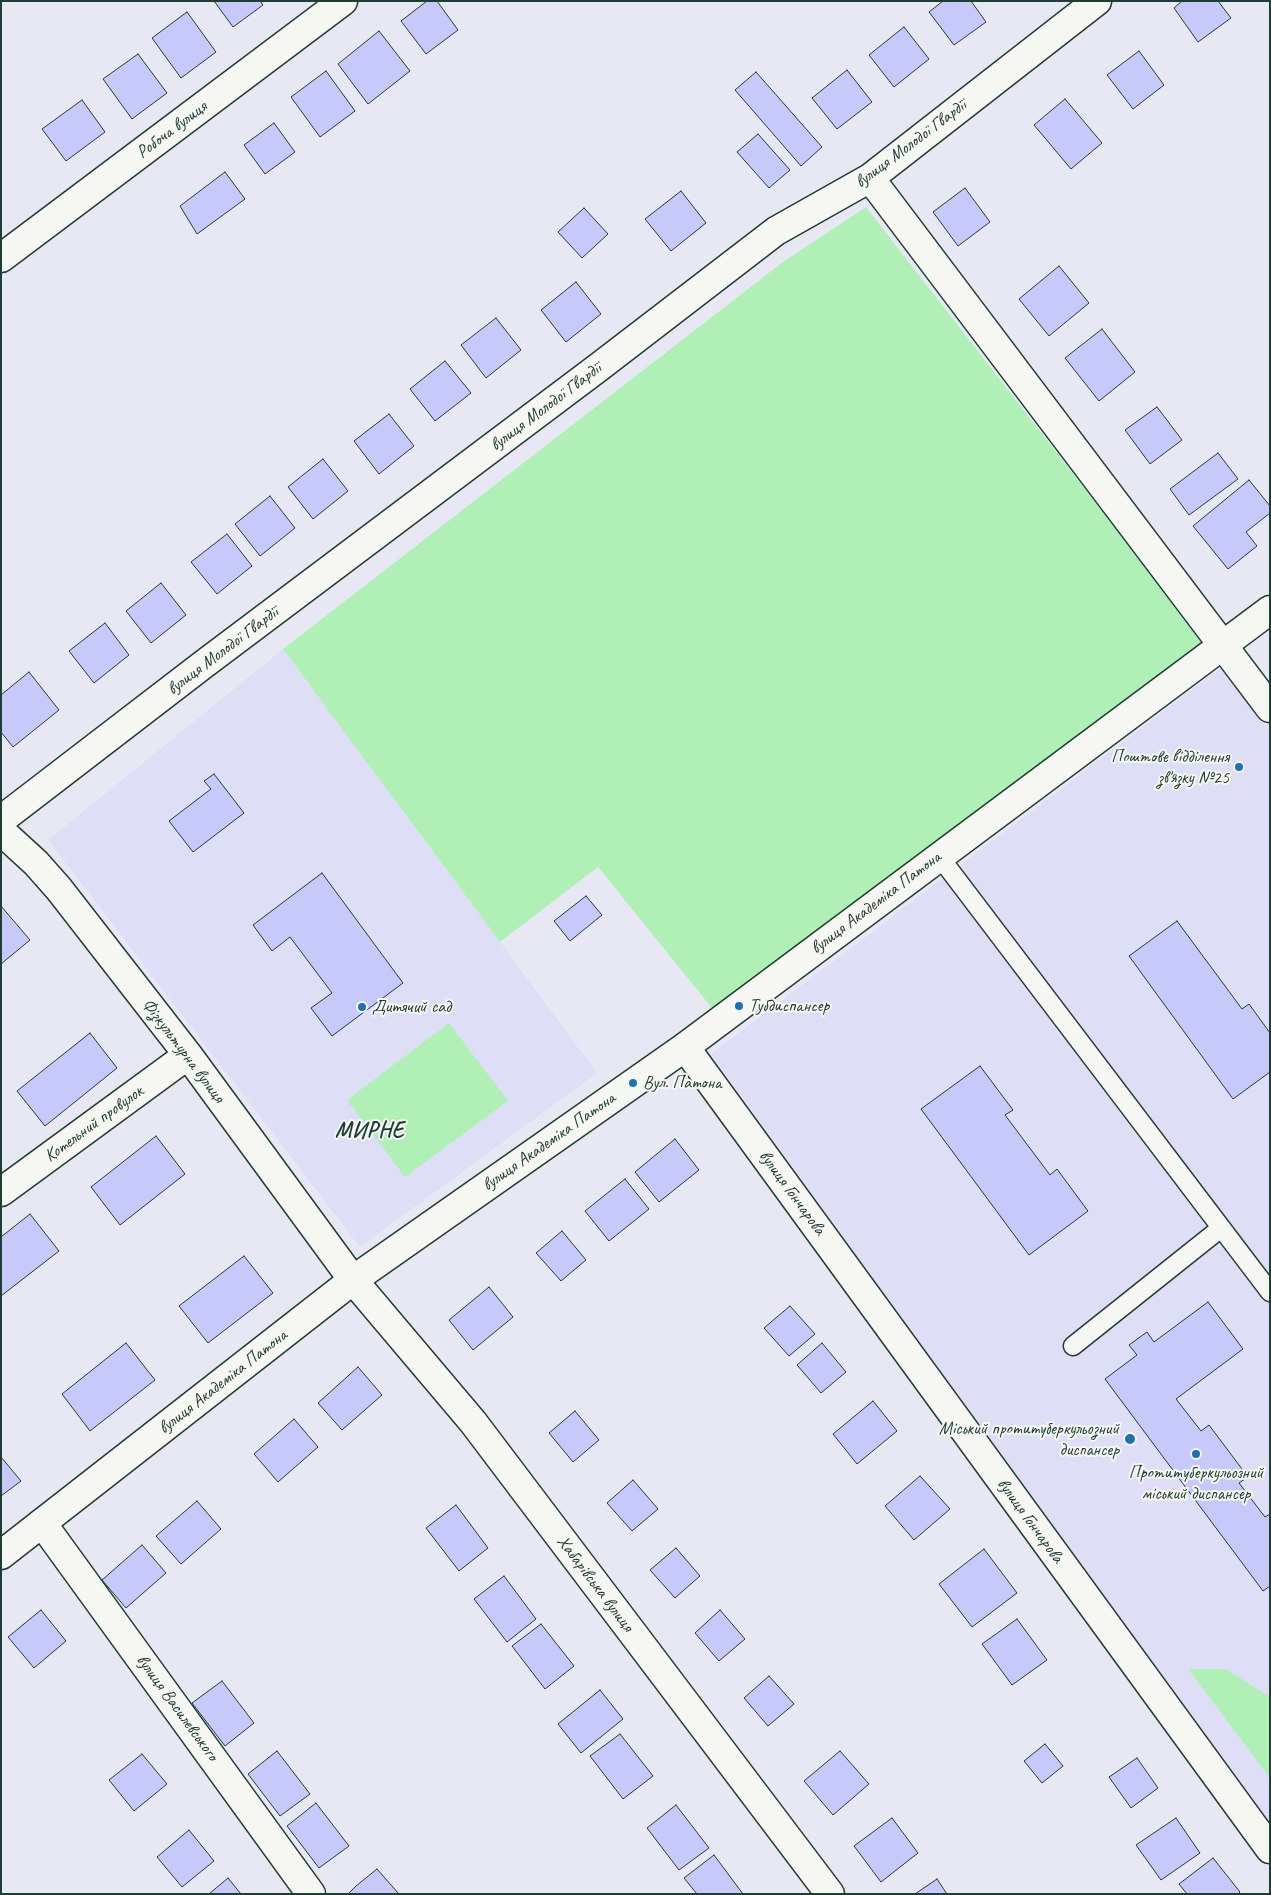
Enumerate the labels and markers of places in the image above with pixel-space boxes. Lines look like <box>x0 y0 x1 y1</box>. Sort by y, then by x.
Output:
place label: Поштове відділення зв'язку №25 <box>1111 746 1229 789</box>
marker: Поштове відділення зв'язку №25 <box>1233 761 1245 773</box>
place label: Тубдиспансер <box>749 995 829 1017</box>
place label: Дитячий сад <box>372 996 451 1018</box>
marker: Тубдиспансер <box>733 1000 745 1012</box>
marker: Дитячий сад <box>356 1001 368 1013</box>
place label: Вул. Патона <box>643 1072 721 1094</box>
marker: Вул. Патона <box>627 1077 639 1089</box>
place label: Міський протитуберкульозний диспансер <box>939 1418 1119 1460</box>
marker: Міський протитуберкульозний диспансер <box>1123 1432 1137 1446</box>
marker: Протитуберкульозний міський диспансер <box>1190 1448 1202 1460</box>
place label: Протитуберкульозний міський диспансер <box>1129 1462 1263 1505</box>

